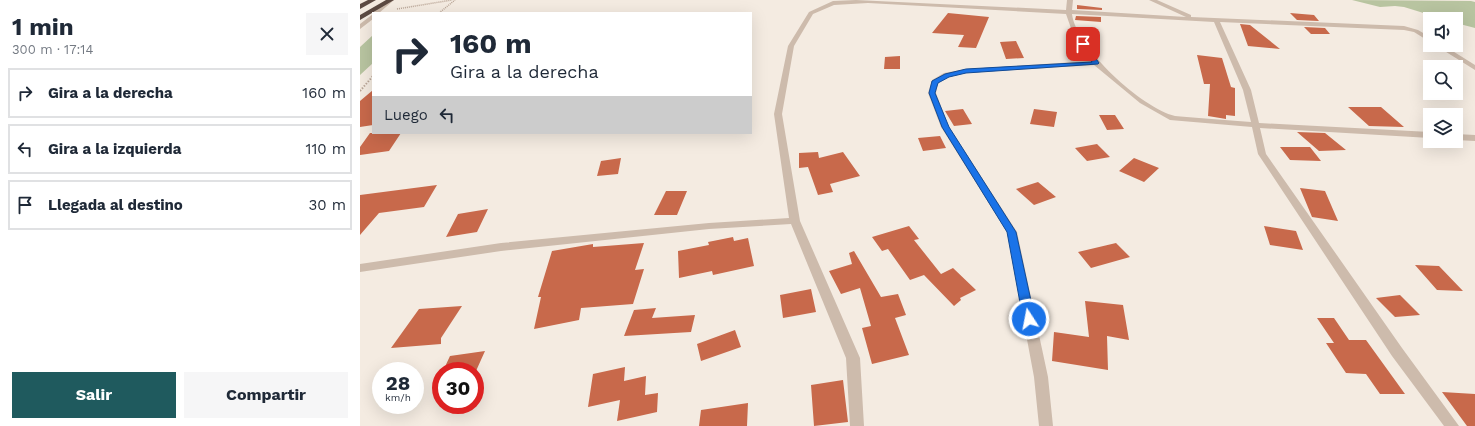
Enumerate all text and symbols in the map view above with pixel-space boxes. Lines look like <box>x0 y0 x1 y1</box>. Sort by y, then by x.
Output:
map controls <box>1423 12 1463 148</box>
button: sound <box>1423 12 1463 52</box>
text: 1 min <box>12 13 74 41</box>
button: close <box>306 13 348 55</box>
text: 160 m <box>450 27 532 60</box>
pin <box>1066 27 1100 61</box>
icon: right <box>384 28 436 80</box>
icon: arrive <box>1072 33 1094 55</box>
text: 300 m · 17:14 <box>12 42 93 57</box>
button: search <box>1423 60 1463 100</box>
text: Gira a la derecha <box>450 61 599 82</box>
icon: right <box>14 82 36 104</box>
text: Gira a la derecha <box>48 84 173 102</box>
text: 160 m <box>302 84 346 102</box>
icon: left <box>436 104 458 126</box>
text: Luego <box>384 106 428 124</box>
button: layers <box>1423 108 1463 148</box>
icon: left <box>14 138 36 160</box>
text: Gira a la izquierda <box>48 140 181 158</box>
text: 110 m <box>306 140 346 158</box>
icon: arrive <box>14 194 36 216</box>
text: Llegada al destino <box>48 196 183 214</box>
text: 30 m <box>309 196 346 214</box>
position arrow <box>1008 298 1050 340</box>
speed limit sign: 30 <box>432 362 484 414</box>
text: 28 <box>386 371 410 395</box>
button: Salir <box>12 372 176 418</box>
button: Compartir <box>184 372 348 418</box>
text: km/h <box>385 392 411 403</box>

